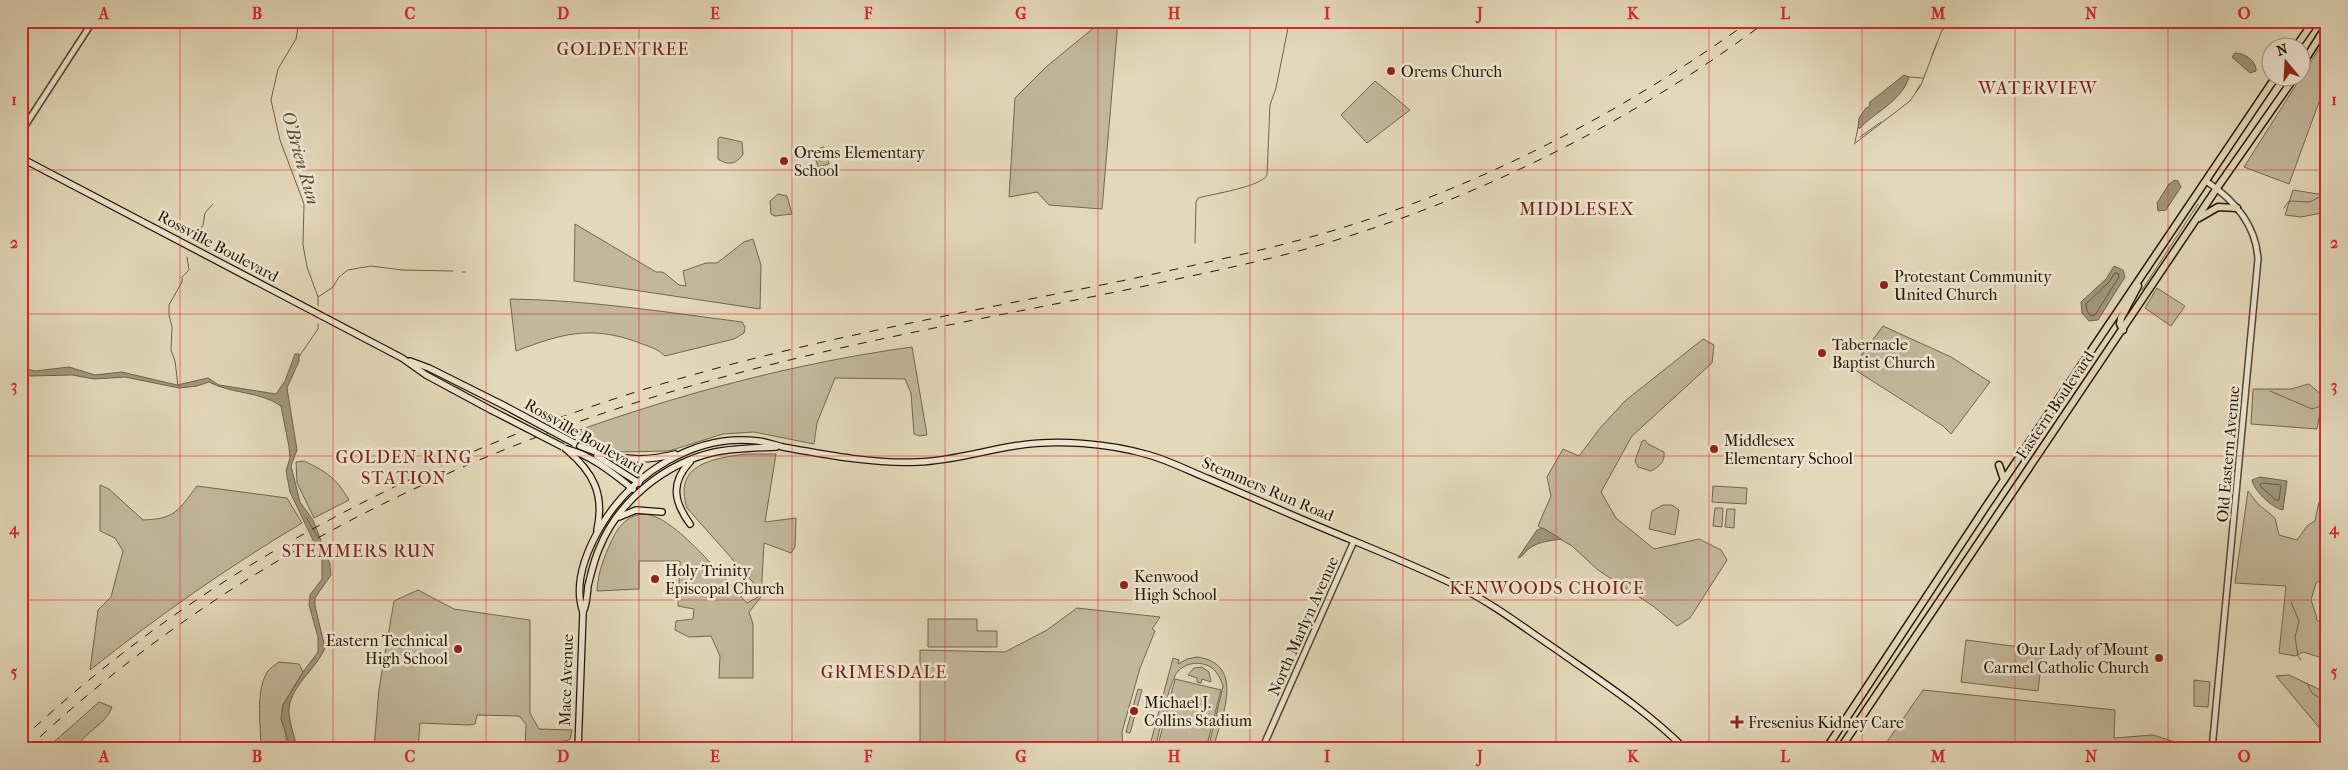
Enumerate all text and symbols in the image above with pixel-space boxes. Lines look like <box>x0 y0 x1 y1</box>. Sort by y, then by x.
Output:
text: A <box>98 4 110 23</box>
text: B <box>252 4 262 23</box>
text: C <box>405 4 416 23</box>
text: D <box>557 4 569 23</box>
text: E <box>710 4 720 23</box>
text: F <box>863 4 873 23</box>
text: G <box>1015 4 1027 23</box>
text: H <box>1168 4 1181 23</box>
text: I <box>1324 4 1331 23</box>
text: J <box>1475 4 1483 24</box>
text: K <box>1627 4 1640 23</box>
text: L <box>1780 4 1790 23</box>
text: M <box>1930 4 1946 23</box>
text: N <box>2085 4 2098 23</box>
text: O <box>2238 4 2251 23</box>
north arrow <box>2260 38 2310 88</box>
district label: GOLDENTREE <box>557 39 689 60</box>
text: N <box>2274 40 2290 60</box>
place label: Orems Church <box>1401 62 1502 81</box>
marker: Orems Church <box>1385 65 1397 77</box>
district label: WATERVIEW <box>1977 78 2098 99</box>
text: 1 <box>11 90 17 109</box>
text: 1 <box>2331 90 2337 109</box>
water label: O'Brien Run <box>277 109 323 207</box>
place label: Orems Elementary School <box>794 143 925 180</box>
marker: Orems Elementary School <box>778 155 790 167</box>
district label: MIDDLESEX <box>1519 199 1635 220</box>
street label: Rossville Boulevard <box>154 206 282 286</box>
text: 2 <box>10 233 18 252</box>
text: 2 <box>2330 233 2338 252</box>
place label: Protestant Community United Church <box>1894 267 2052 304</box>
marker: Protestant Community United Church <box>1878 279 1890 291</box>
place label: Tabernacle Baptist Church <box>1832 335 1935 372</box>
marker: Tabernacle Baptist Church <box>1816 347 1828 359</box>
street label: Eastern Boulevard <box>2012 347 2098 463</box>
text: 3 <box>11 376 17 396</box>
text: 3 <box>2331 376 2337 396</box>
street label: Old Eastern Avenue <box>2213 385 2243 523</box>
street label: Rossville Boulevard <box>521 394 647 478</box>
place label: Middlesex Elementary School <box>1724 431 1853 468</box>
marker: Middlesex Elementary School <box>1708 443 1720 455</box>
district label: GOLDEN RING STATION <box>336 447 472 489</box>
street label: Stemmers Run Road <box>1199 453 1337 525</box>
text: 4 <box>8 519 20 539</box>
text: 4 <box>2328 519 2340 539</box>
district label: STEMMERS RUN <box>282 541 436 562</box>
street label: North Marlyn Avenue <box>1264 553 1342 699</box>
place label: Holy Trinity Episcopal Church <box>665 561 784 598</box>
place label: Kenwood High School <box>1134 567 1218 604</box>
marker: Holy Trinity Episcopal Church <box>649 573 661 585</box>
district label: KENWOODS CHOICE <box>1449 578 1645 599</box>
marker: Kenwood High School <box>1118 579 1130 591</box>
place label: Eastern Technical High School <box>326 631 449 668</box>
street label: Mace Avenue <box>555 634 577 726</box>
place label: Our Lady of Mount Carmel Catholic Church <box>1983 640 2149 677</box>
marker: Eastern Technical High School <box>452 643 464 655</box>
marker: Our Lady of Mount Carmel Catholic Church <box>2153 652 2165 664</box>
text: 5 <box>11 662 18 681</box>
district label: GRIMESDALE <box>821 662 947 683</box>
text: 5 <box>2331 662 2338 681</box>
place label: Michael J. Collins Stadium <box>1144 693 1253 730</box>
marker: Michael J. Collins Stadium <box>1128 705 1140 717</box>
place label: Fresenius Kidney Care <box>1748 713 1904 732</box>
marker: Fresenius Kidney Care <box>1730 715 1744 729</box>
text: A <box>98 747 110 766</box>
text: B <box>252 747 262 766</box>
text: C <box>405 747 416 766</box>
text: D <box>557 747 569 766</box>
text: E <box>710 747 720 766</box>
text: F <box>863 747 873 766</box>
text: G <box>1015 747 1027 766</box>
text: H <box>1168 747 1181 766</box>
text: I <box>1324 747 1331 766</box>
text: J <box>1475 747 1483 767</box>
text: K <box>1627 747 1640 766</box>
text: L <box>1780 747 1790 766</box>
text: M <box>1930 747 1946 766</box>
text: N <box>2085 747 2098 766</box>
text: O <box>2238 747 2251 766</box>

